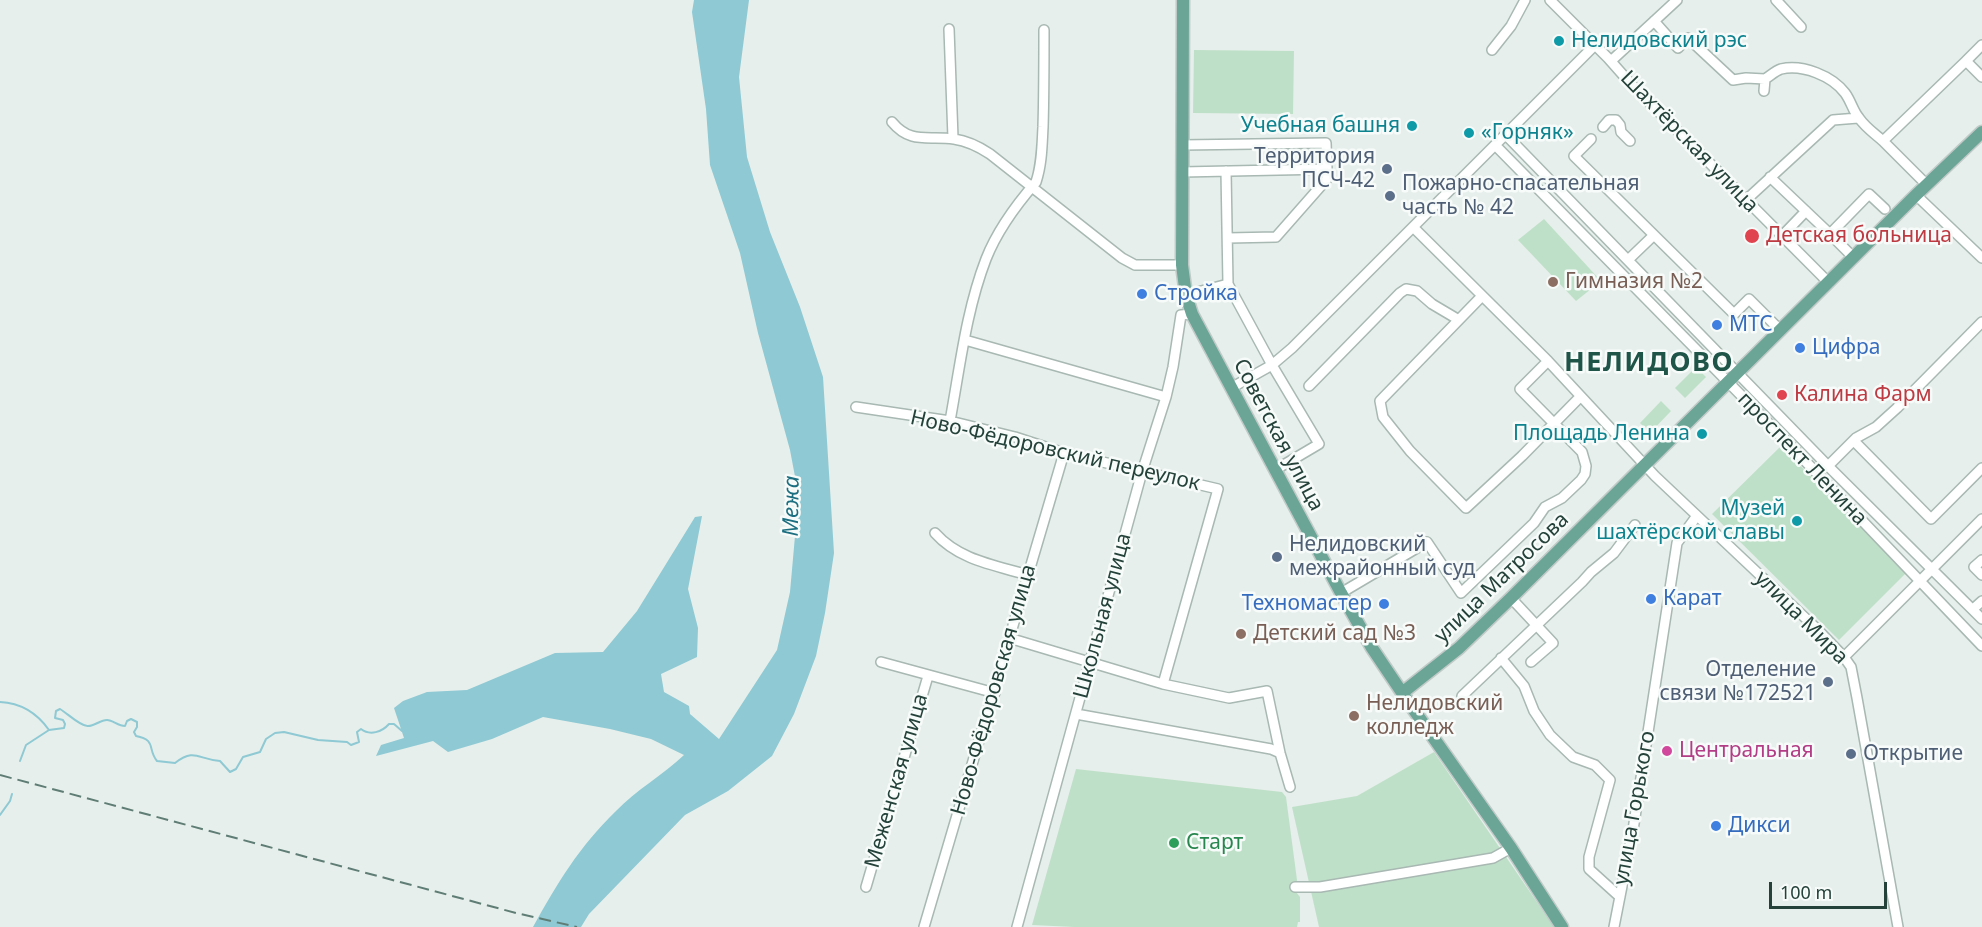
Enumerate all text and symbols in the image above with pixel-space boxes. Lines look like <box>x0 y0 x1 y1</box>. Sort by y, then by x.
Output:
place label: Нелидовский рэс <box>1571 28 1747 54</box>
marker: Нелидовский рэс <box>1552 34 1566 48</box>
street label: Шахтёрская улица <box>1615 66 1763 218</box>
place label: Учебная башня <box>1241 113 1400 139</box>
marker: Учебная башня <box>1405 119 1419 133</box>
place label: «Горняк» <box>1481 120 1574 146</box>
marker: «Горняк» <box>1462 126 1476 140</box>
place label: Территория ПСЧ-42 <box>1254 144 1375 194</box>
marker: Территория ПСЧ-42 <box>1380 162 1394 176</box>
place label: Пожарно-спасательная часть № 42 <box>1402 171 1640 221</box>
marker: Пожарно-спасательная часть № 42 <box>1383 189 1397 203</box>
place label: Детская больница <box>1766 223 1952 249</box>
marker: Детская больница <box>1743 227 1761 245</box>
place label: Гимназия №2 <box>1565 269 1703 295</box>
marker: Гимназия №2 <box>1546 275 1560 289</box>
place label: Стройка <box>1154 281 1238 307</box>
marker: Стройка <box>1135 287 1149 301</box>
place label: МТС <box>1729 312 1773 338</box>
marker: МТС <box>1710 318 1724 332</box>
place label: Цифра <box>1812 335 1881 361</box>
marker: Цифра <box>1793 341 1807 355</box>
district label: НЕЛИДОВО <box>1564 347 1734 379</box>
street label: Советская улица <box>1227 355 1329 515</box>
place label: Калина Фарм <box>1794 382 1932 408</box>
street label: проспект Ленина <box>1732 387 1872 531</box>
marker: Калина Фарм <box>1775 388 1789 402</box>
street label: Ново-Фёдоровский переулок <box>908 405 1202 497</box>
place label: Площадь Ленина <box>1513 421 1690 447</box>
marker: Площадь Ленина <box>1695 427 1709 441</box>
water label: Межа <box>778 475 806 537</box>
place label: Музей шахтёрской славы <box>1596 496 1785 546</box>
street label: улица Матросова <box>1430 508 1574 648</box>
marker: Музей шахтёрской славы <box>1790 514 1804 528</box>
street label: Школьная улица <box>1069 530 1137 702</box>
place label: Нелидовский межрайонный суд <box>1289 532 1475 582</box>
marker: Нелидовский межрайонный суд <box>1270 550 1284 564</box>
street label: Ново-Фёдоровская улица <box>946 562 1042 818</box>
street label: улица Мира <box>1749 566 1853 670</box>
place label: Карат <box>1663 586 1722 612</box>
place label: Техномастер <box>1242 591 1372 617</box>
marker: Карат <box>1644 592 1658 606</box>
marker: Техномастер <box>1377 597 1391 611</box>
place label: Детский сад №3 <box>1253 621 1416 647</box>
marker: Детский сад №3 <box>1234 627 1248 641</box>
place label: Отделение связи №172521 <box>1659 657 1816 707</box>
marker: Отделение связи №172521 <box>1821 675 1835 689</box>
street label: Меженская улица <box>860 691 934 871</box>
place label: Нелидовский колледж <box>1366 691 1503 741</box>
marker: Нелидовский колледж <box>1347 709 1361 723</box>
street label: улица Горького <box>1609 729 1661 887</box>
place label: Центральная <box>1679 738 1814 764</box>
place label: Открытие <box>1863 741 1963 767</box>
marker: Центральная <box>1660 744 1674 758</box>
marker: Открытие <box>1844 747 1858 761</box>
place label: Дикси <box>1728 813 1790 839</box>
marker: Дикси <box>1709 819 1723 833</box>
place label: Старт <box>1186 830 1243 856</box>
marker: Старт <box>1167 836 1181 850</box>
scale bar <box>1772 870 1890 908</box>
text: 100 m <box>1780 880 1832 904</box>

